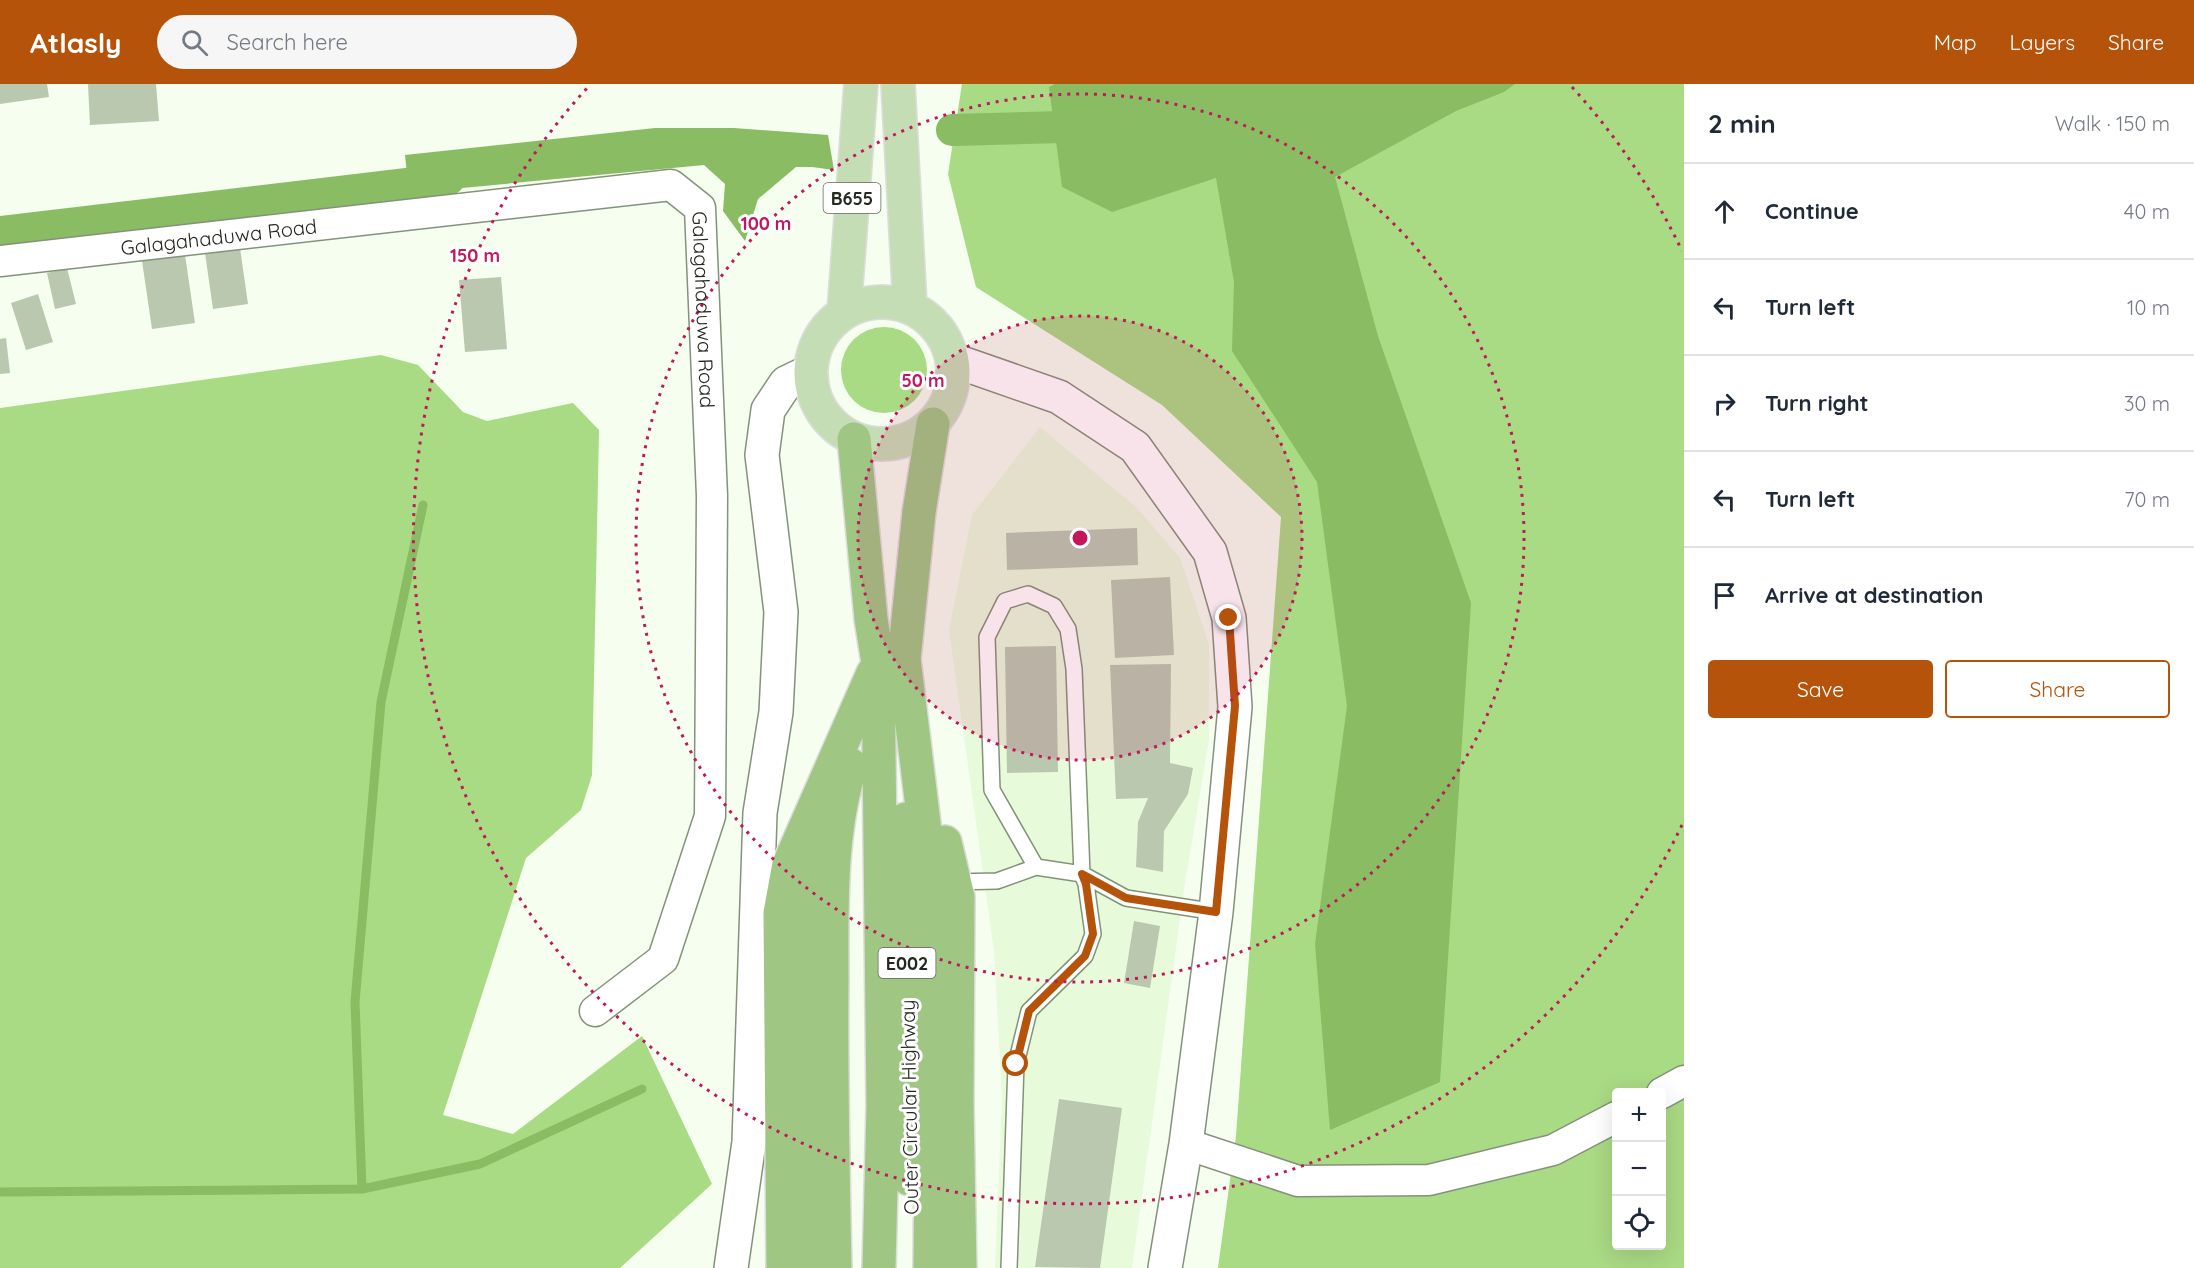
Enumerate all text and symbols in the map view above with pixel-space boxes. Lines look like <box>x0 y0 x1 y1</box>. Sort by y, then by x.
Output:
search box <box>157 15 577 69</box>
text: Atlasly <box>30 25 121 60</box>
icon: search <box>178 26 211 59</box>
text: Search here <box>226 28 348 56</box>
text: Map <box>1934 29 1977 55</box>
text: Layers <box>2010 29 2075 55</box>
text: Share <box>2108 29 2164 55</box>
text: 2 min <box>1708 107 1776 140</box>
text: Walk · 150 m <box>2055 111 2170 136</box>
road number: B655 <box>824 183 880 213</box>
icon: ahead <box>1708 195 1741 228</box>
text: Continue <box>1765 197 1859 225</box>
text: 40 m <box>2124 199 2170 224</box>
street label: Galagahaduwa Road <box>688 211 721 409</box>
text: 100 m <box>741 212 791 235</box>
street label: Galagahaduwa Road <box>119 213 318 260</box>
text: 150 m <box>450 244 500 267</box>
icon: left <box>1708 291 1741 324</box>
text: Turn left <box>1765 293 1855 321</box>
text: 10 m <box>2127 295 2170 320</box>
text: 50 m <box>901 369 945 392</box>
icon: right <box>1708 387 1741 420</box>
text: Turn right <box>1765 389 1869 417</box>
text: 30 m <box>2124 391 2170 416</box>
icon: left <box>1708 483 1741 516</box>
text: Turn left <box>1765 485 1855 513</box>
text: 70 m <box>2124 487 2170 512</box>
centre of rings <box>1070 528 1090 548</box>
icon: arrive <box>1708 579 1741 612</box>
text: Arrive at destination <box>1765 581 1983 609</box>
route end <box>1215 604 1241 630</box>
button: Save <box>1708 660 1933 718</box>
button: Share <box>1945 660 2170 718</box>
road number: E002 <box>878 948 936 978</box>
street label: Outer Circular Highway <box>895 999 923 1215</box>
route start <box>1002 1050 1028 1076</box>
map controls <box>1612 1088 1666 1250</box>
button: + <box>1612 1088 1666 1142</box>
button: − <box>1612 1142 1666 1196</box>
button: locate <box>1612 1196 1666 1250</box>

